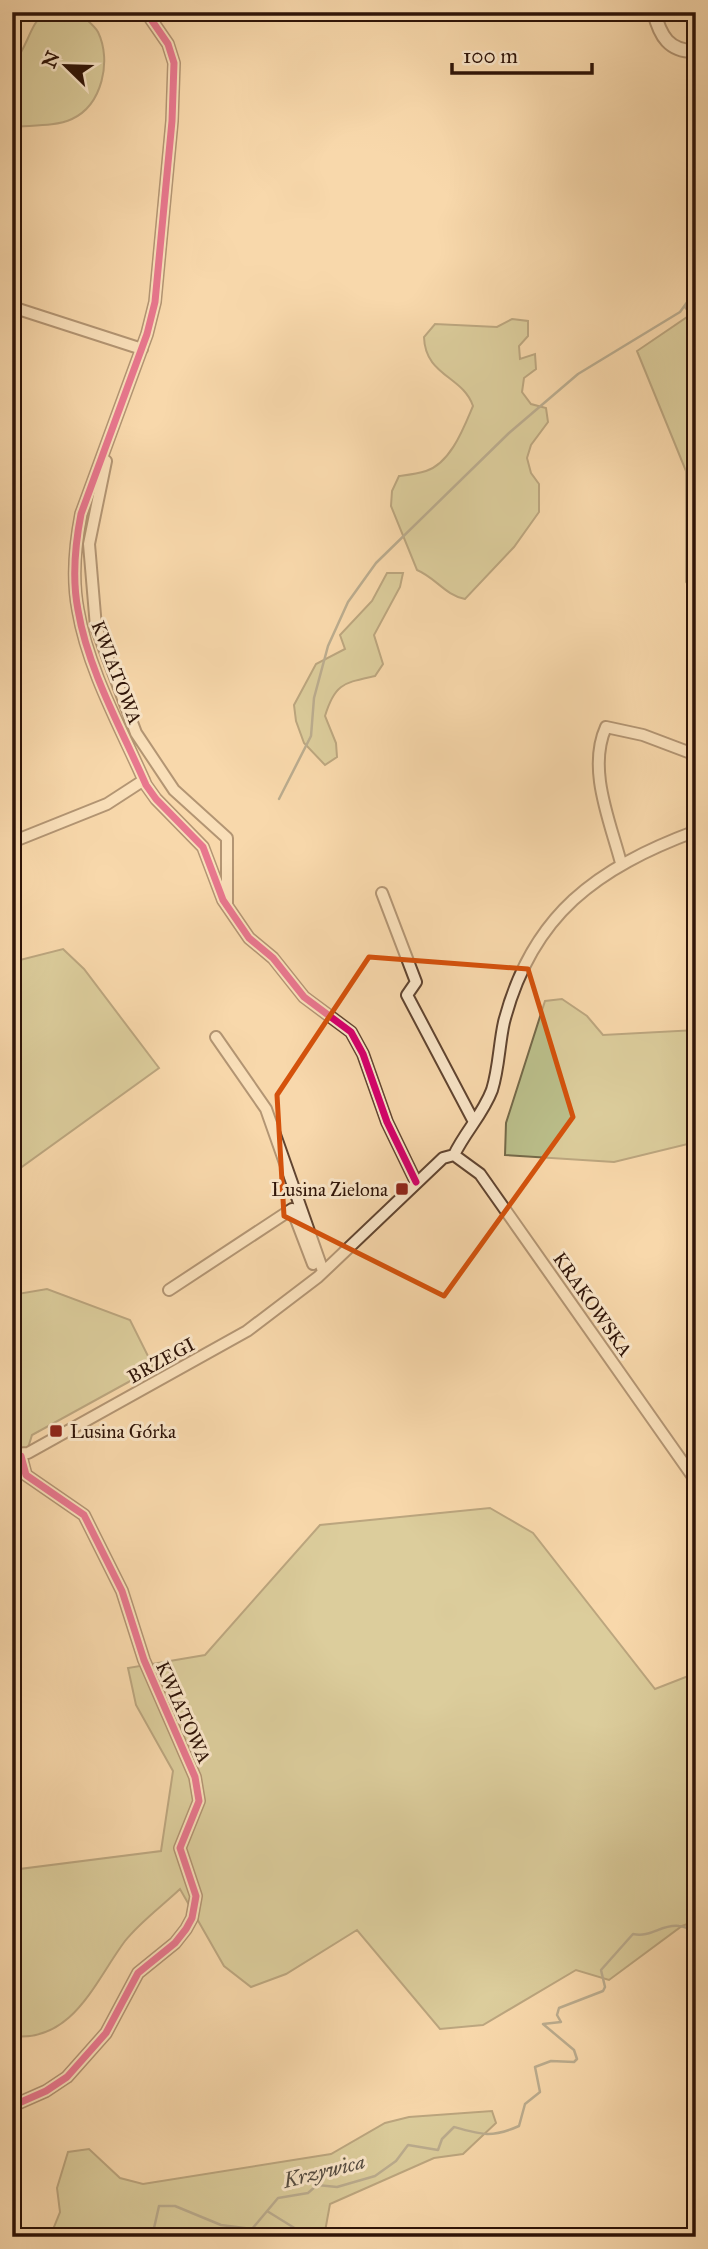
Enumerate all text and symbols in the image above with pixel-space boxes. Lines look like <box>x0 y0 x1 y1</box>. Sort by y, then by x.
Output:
north arrow <box>32 32 102 102</box>
scale bar <box>452 32 592 76</box>
text: 100 m <box>463 43 518 69</box>
text: N <box>37 48 65 71</box>
street label: KWIATOWA <box>86 617 147 727</box>
place label: Lusina Zielona <box>271 1178 389 1201</box>
marker: Lusina Zielona <box>394 1181 410 1197</box>
street label: KRAKOWSKA <box>548 1248 637 1361</box>
street label: BRZEGI <box>124 1333 199 1388</box>
place label: Lusina Górka <box>70 1420 177 1443</box>
marker: Lusina Górka <box>48 1423 64 1439</box>
street label: KWIATOWA <box>151 1658 216 1767</box>
water label: Krzywica <box>279 2148 368 2194</box>

